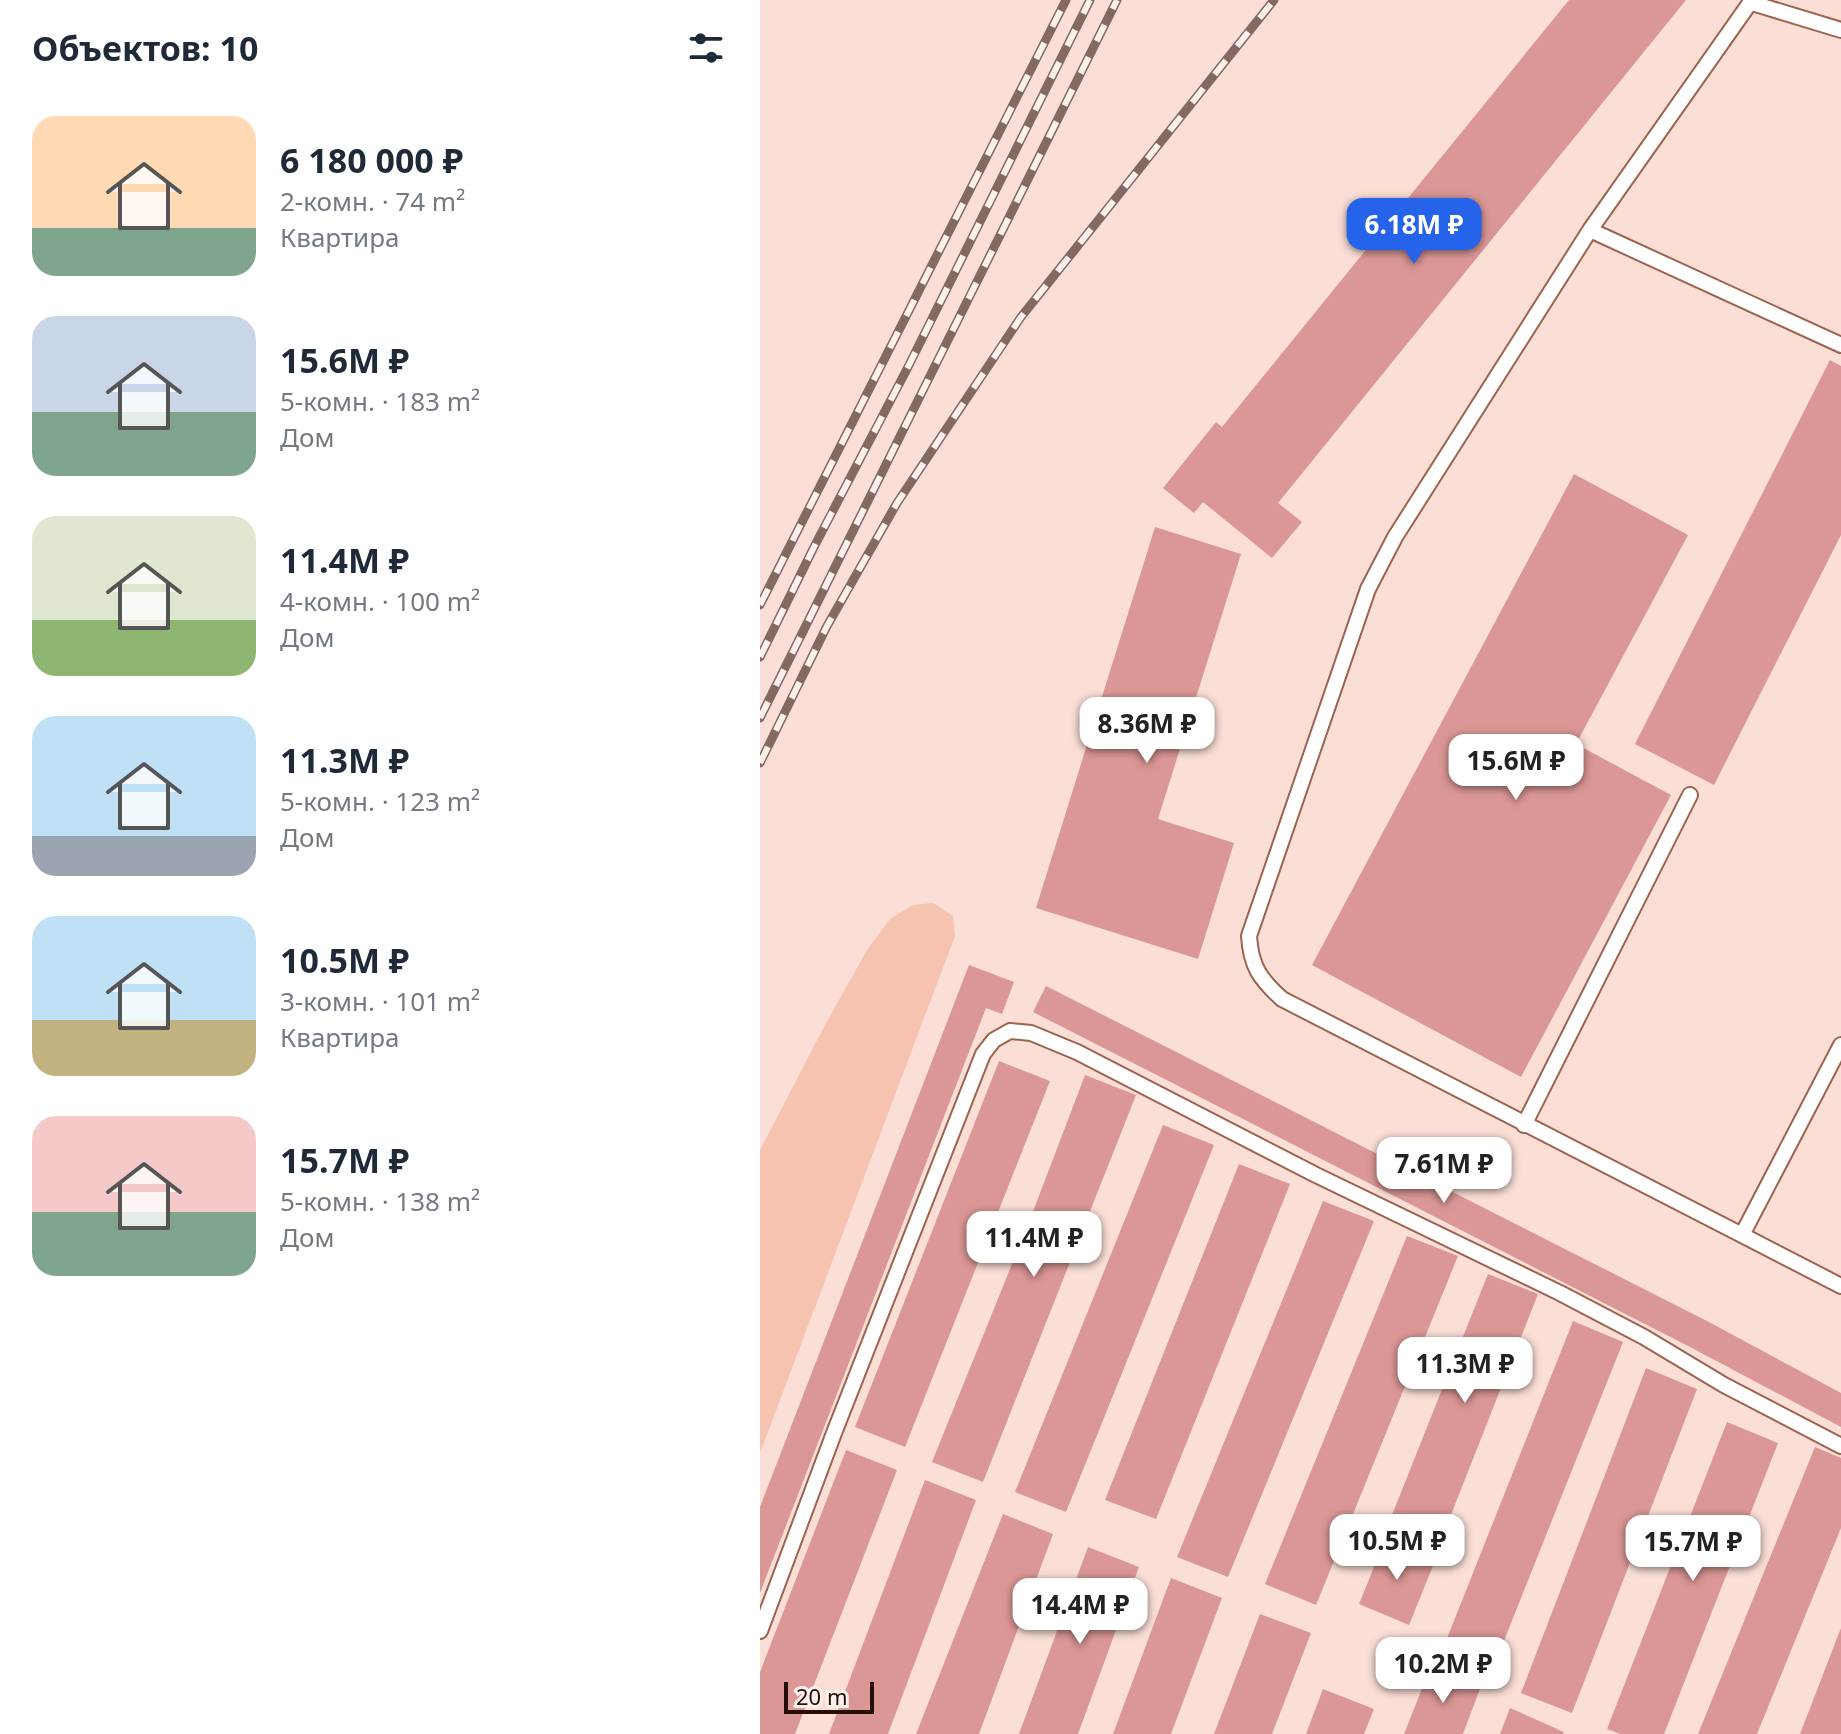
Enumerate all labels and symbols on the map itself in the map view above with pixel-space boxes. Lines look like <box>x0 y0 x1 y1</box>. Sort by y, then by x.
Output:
pin: 6.18M ₽ <box>1340 198 1488 266</box>
pin: 8.36M ₽ <box>1073 697 1221 765</box>
pin: 15.6M ₽ <box>1442 734 1590 802</box>
pin: 7.61M ₽ <box>1370 1137 1518 1205</box>
pin: 11.4M ₽ <box>960 1211 1108 1279</box>
pin: 11.3M ₽ <box>1391 1337 1539 1405</box>
pin: 10.5M ₽ <box>1323 1514 1471 1582</box>
pin: 15.7M ₽ <box>1619 1515 1767 1583</box>
pin: 14.4M ₽ <box>1006 1578 1154 1646</box>
pin: 10.2M ₽ <box>1369 1637 1517 1705</box>
scale bar <box>784 1678 874 1714</box>

